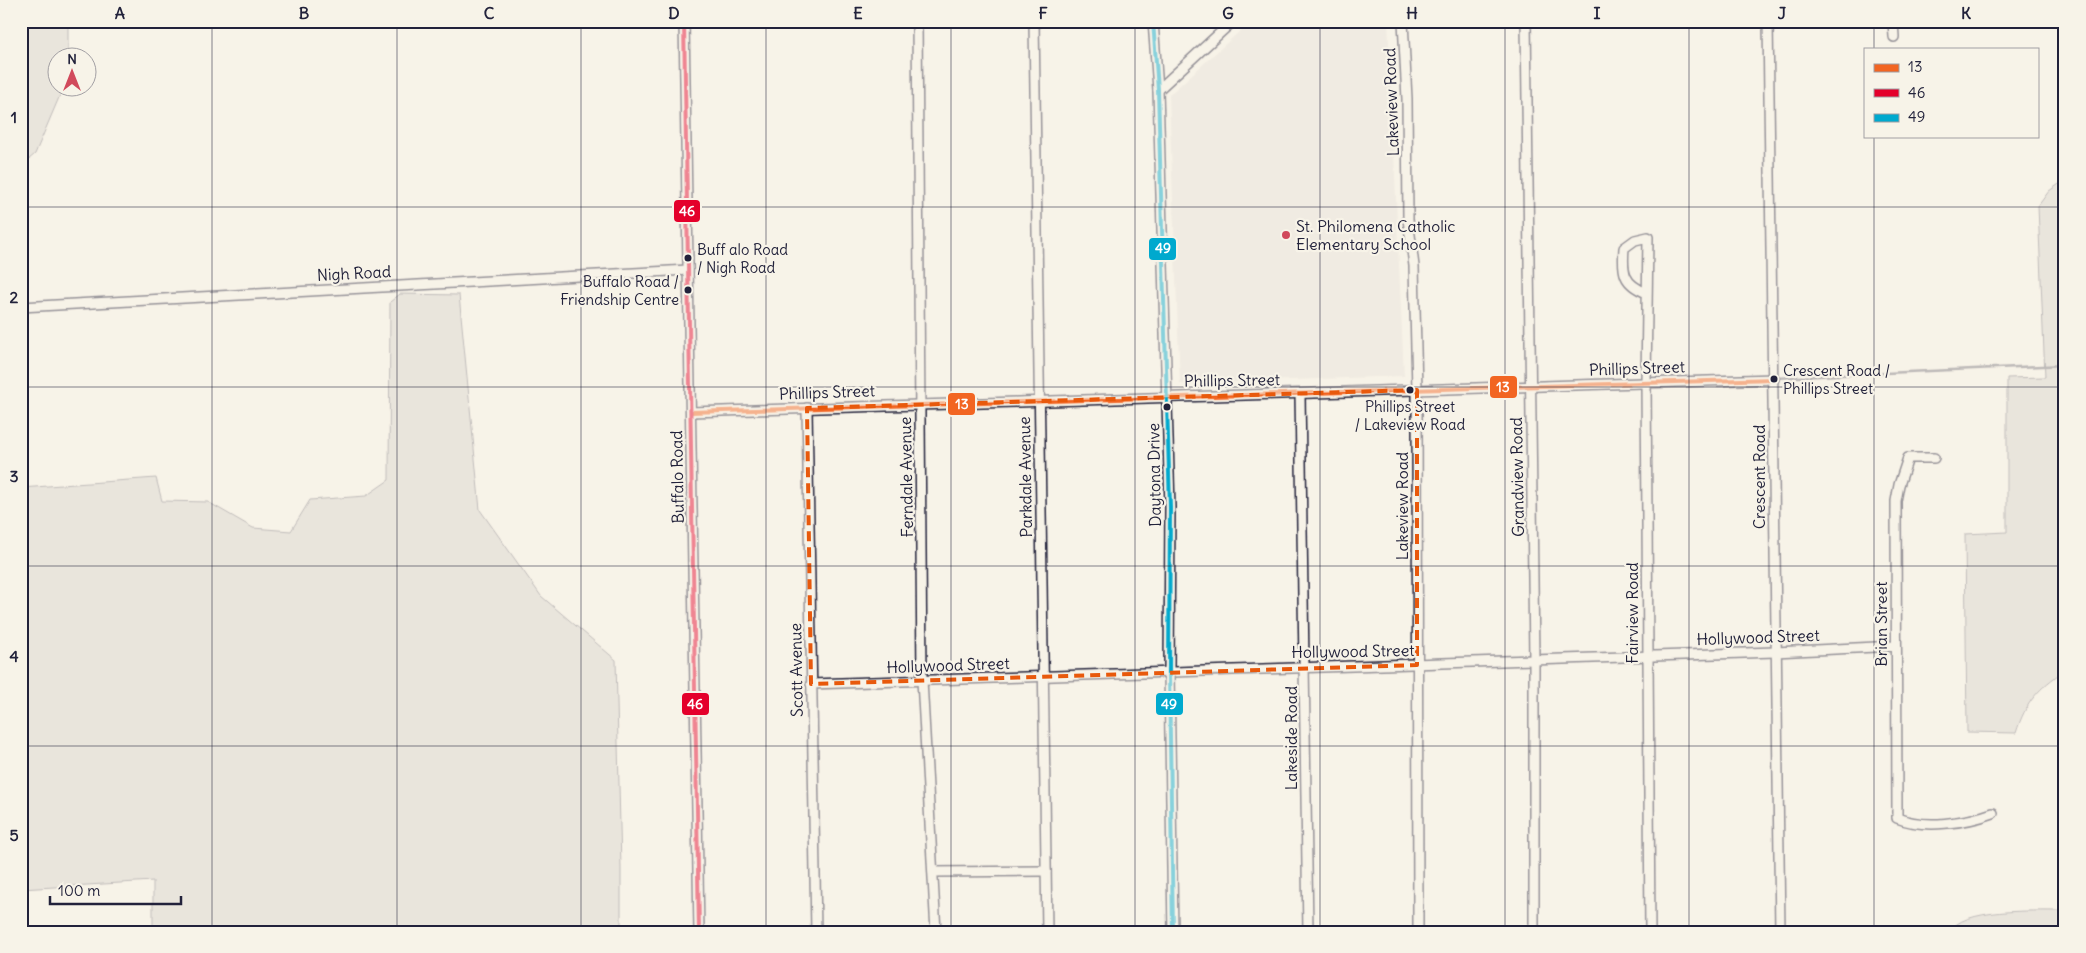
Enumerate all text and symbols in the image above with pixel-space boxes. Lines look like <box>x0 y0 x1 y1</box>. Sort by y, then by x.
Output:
text: A <box>115 3 125 23</box>
text: B <box>299 3 310 23</box>
text: C <box>484 3 495 23</box>
text: D <box>668 3 680 23</box>
text: E <box>853 3 863 23</box>
text: F <box>1038 3 1048 23</box>
text: G <box>1222 3 1234 23</box>
text: H <box>1406 3 1418 23</box>
text: I <box>1594 3 1601 23</box>
text: J <box>1778 3 1787 23</box>
text: K <box>1961 3 1971 23</box>
north arrow <box>48 48 98 98</box>
street label: Lakeview Road <box>1379 48 1403 156</box>
legend <box>1864 48 2038 138</box>
text: N <box>67 50 77 68</box>
text: 13 <box>1908 57 1922 76</box>
text: 46 <box>1908 83 1925 102</box>
text: 1 <box>11 107 17 127</box>
text: 49 <box>1908 107 1925 126</box>
line badge: 46 <box>673 199 701 223</box>
text: 46 <box>679 202 695 220</box>
place label: St. Philomena Catholic Elementary School <box>1296 216 1455 254</box>
marker: St. Philomena Catholic Elementary School <box>1280 229 1292 241</box>
line badge: 49 <box>1148 237 1177 261</box>
text: 49 <box>1155 239 1171 257</box>
place label: Buff alo Road / Nigh Road <box>697 240 788 277</box>
marker: Buff alo Road / Nigh Road <box>683 253 693 263</box>
street label: Nigh Road <box>316 261 392 285</box>
place label: Buffalo Road / Friendship Centre <box>560 272 679 309</box>
marker: Buffalo Road / Friendship Centre <box>683 285 693 295</box>
text: 2 <box>10 287 19 307</box>
street label: Phillips Street <box>1589 356 1686 380</box>
place label: Crescent Road / Phillips Street <box>1783 361 1890 398</box>
street label: Phillips Street <box>1184 369 1281 391</box>
marker: Crescent Road / Phillips Street <box>1769 374 1779 384</box>
line badge: 13 <box>1489 375 1518 399</box>
text: 13 <box>1496 378 1510 396</box>
street label: Phillips Street <box>779 380 876 404</box>
marker: Phillips Street / Lakeview Road <box>1405 385 1415 395</box>
line badge: 13 <box>947 392 976 416</box>
text: 13 <box>955 395 969 413</box>
place label: Phillips Street / Lakeview Road <box>1355 397 1465 434</box>
unlabelled marker <box>1162 402 1172 412</box>
street label: Ferndale Avenue <box>895 416 917 538</box>
street label: Parkdale Avenue <box>1014 416 1036 538</box>
street label: Grandview Road <box>1506 417 1528 537</box>
street label: Daytona Drive <box>1143 423 1165 527</box>
street label: Crescent Road <box>1749 425 1769 529</box>
street label: Buffalo Road <box>666 430 688 524</box>
street label: Lakeview Road <box>1392 452 1412 560</box>
text: 3 <box>9 466 19 486</box>
street label: Fairview Road <box>1622 562 1642 664</box>
street label: Brian Street <box>1871 581 1891 667</box>
street label: Scott Avenue <box>785 623 807 717</box>
street label: Hollywood Street <box>1696 625 1821 649</box>
street label: Hollywood Street <box>1291 640 1415 662</box>
text: 4 <box>9 646 19 666</box>
street label: Hollywood Street <box>886 653 1011 677</box>
street label: Lakeside Road <box>1281 686 1301 790</box>
line badge: 46 <box>681 692 710 716</box>
line badge: 49 <box>1155 692 1184 716</box>
text: 46 <box>687 695 703 713</box>
text: 49 <box>1161 695 1177 713</box>
text: 5 <box>9 825 19 845</box>
scale bar <box>50 873 181 905</box>
text: 100 m <box>58 881 100 900</box>

